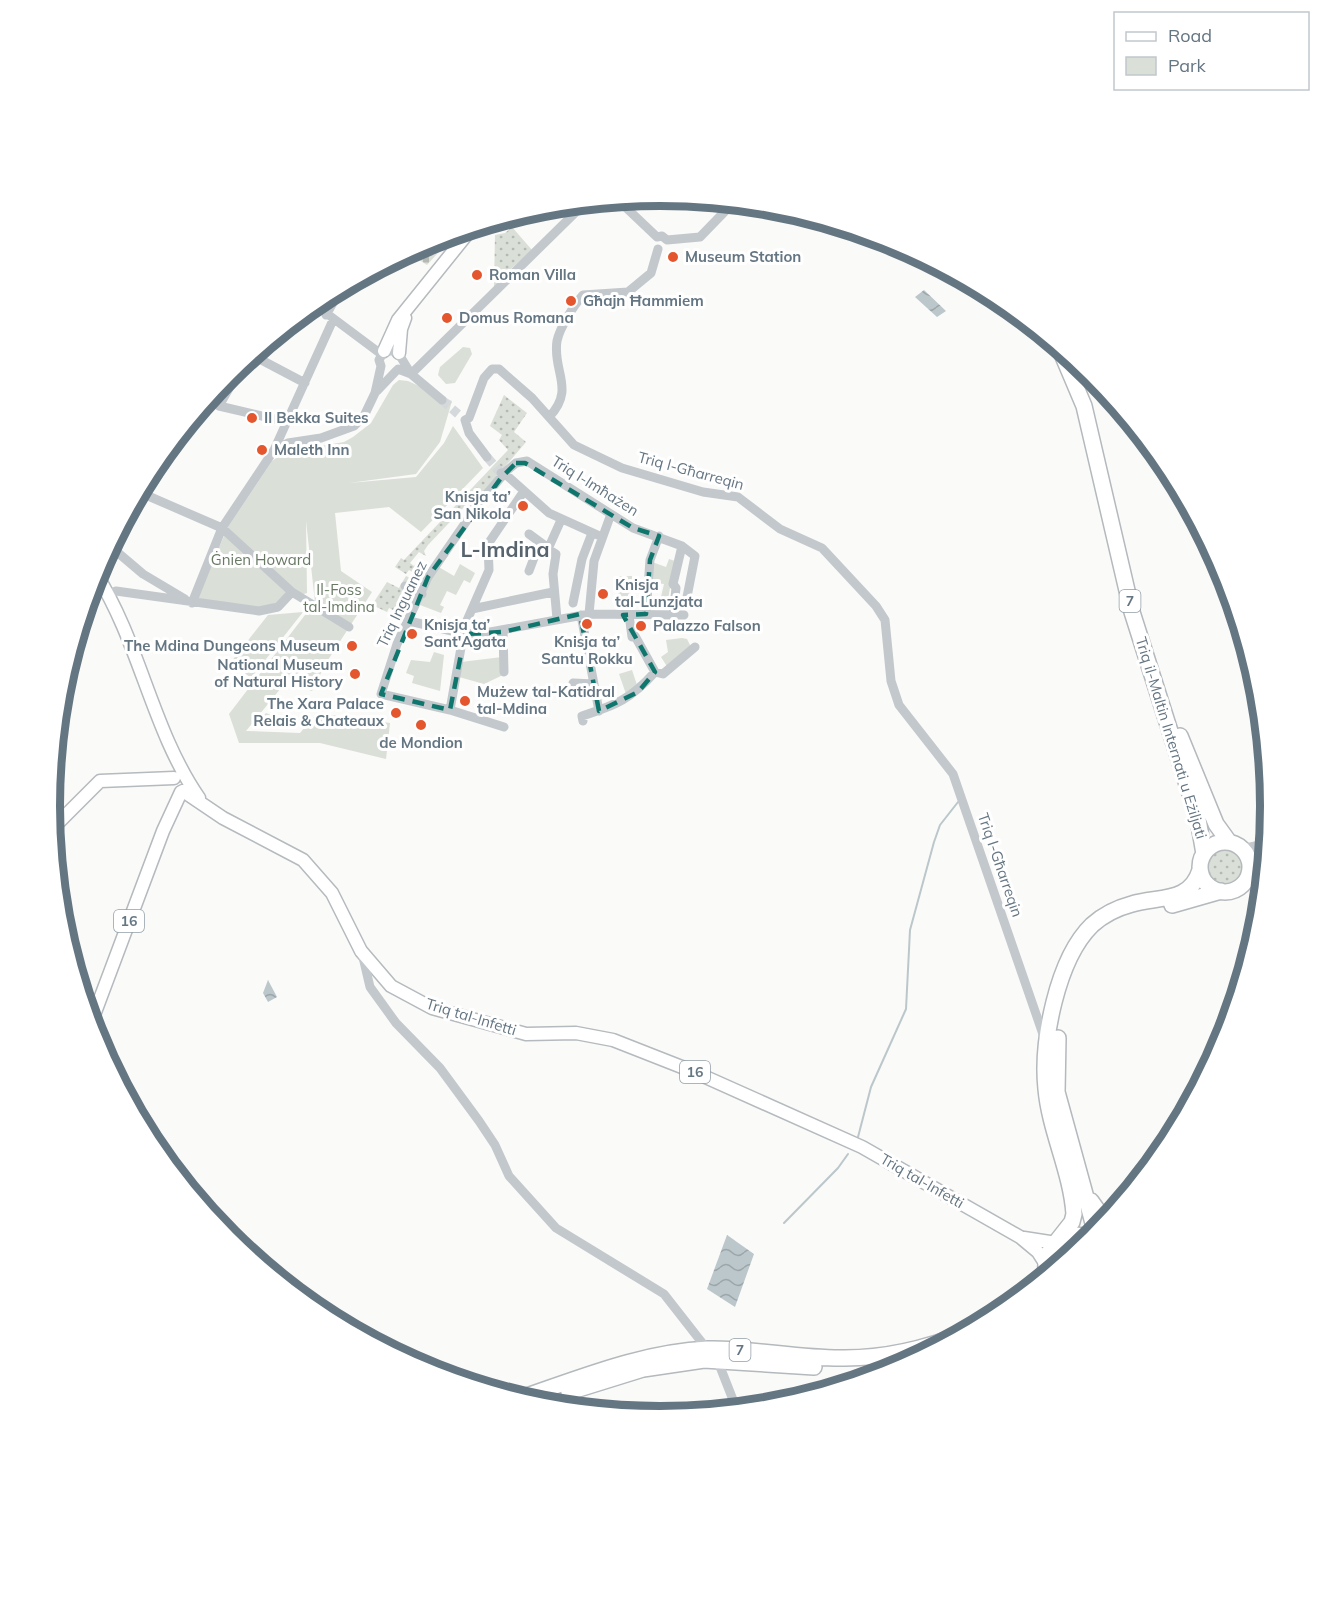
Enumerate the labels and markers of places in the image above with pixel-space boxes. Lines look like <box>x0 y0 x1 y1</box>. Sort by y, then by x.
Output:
place label: Museum Station <box>685 247 801 266</box>
marker: Museum Station <box>666 250 680 264</box>
place label: Roman Villa <box>489 265 576 284</box>
marker: Roman Villa <box>470 268 484 282</box>
place label: Għajn Ħammiem <box>583 291 704 310</box>
marker: Għajn Ħammiem <box>564 294 578 308</box>
place label: Domus Romana <box>459 308 574 327</box>
marker: Domus Romana <box>440 311 454 325</box>
place label: Il Bekka Suites <box>264 408 369 427</box>
marker: Il Bekka Suites <box>245 411 259 425</box>
place label: Maleth Inn <box>274 440 350 459</box>
marker: Maleth Inn <box>255 443 269 457</box>
place label: Knisja ta’ San Nikola <box>433 487 511 523</box>
marker: Knisja ta’ San Nikola <box>516 499 530 513</box>
place label: Knisja tal-Lunzjata <box>615 575 703 611</box>
marker: Knisja tal-Lunzjata <box>596 587 610 601</box>
place label: Knisja ta’ Sant'Agata <box>424 615 506 651</box>
place label: Palazzo Falson <box>653 616 761 635</box>
marker: Knisja ta’ Santu Rokku <box>580 617 594 631</box>
marker: Palazzo Falson <box>634 619 648 633</box>
marker: Knisja ta’ Sant'Agata <box>405 627 419 641</box>
place label: Knisja ta’ Santu Rokku <box>541 632 633 668</box>
place label: The Mdina Dungeons Museum <box>124 636 340 655</box>
marker: The Mdina Dungeons Museum <box>345 639 359 653</box>
place label: National Museum of Natural History <box>214 655 344 691</box>
marker: National Museum of Natural History <box>348 667 362 681</box>
place label: Mużew tal-Katidral tal-Mdina <box>477 682 615 718</box>
place label: The Xara Palace Relais & Chateaux <box>253 694 385 730</box>
marker: Mużew tal-Katidral tal-Mdina <box>458 694 472 708</box>
marker: The Xara Palace Relais & Chateaux <box>389 706 403 720</box>
marker: de Mondion <box>414 718 428 732</box>
place label: de Mondion <box>379 733 463 752</box>

